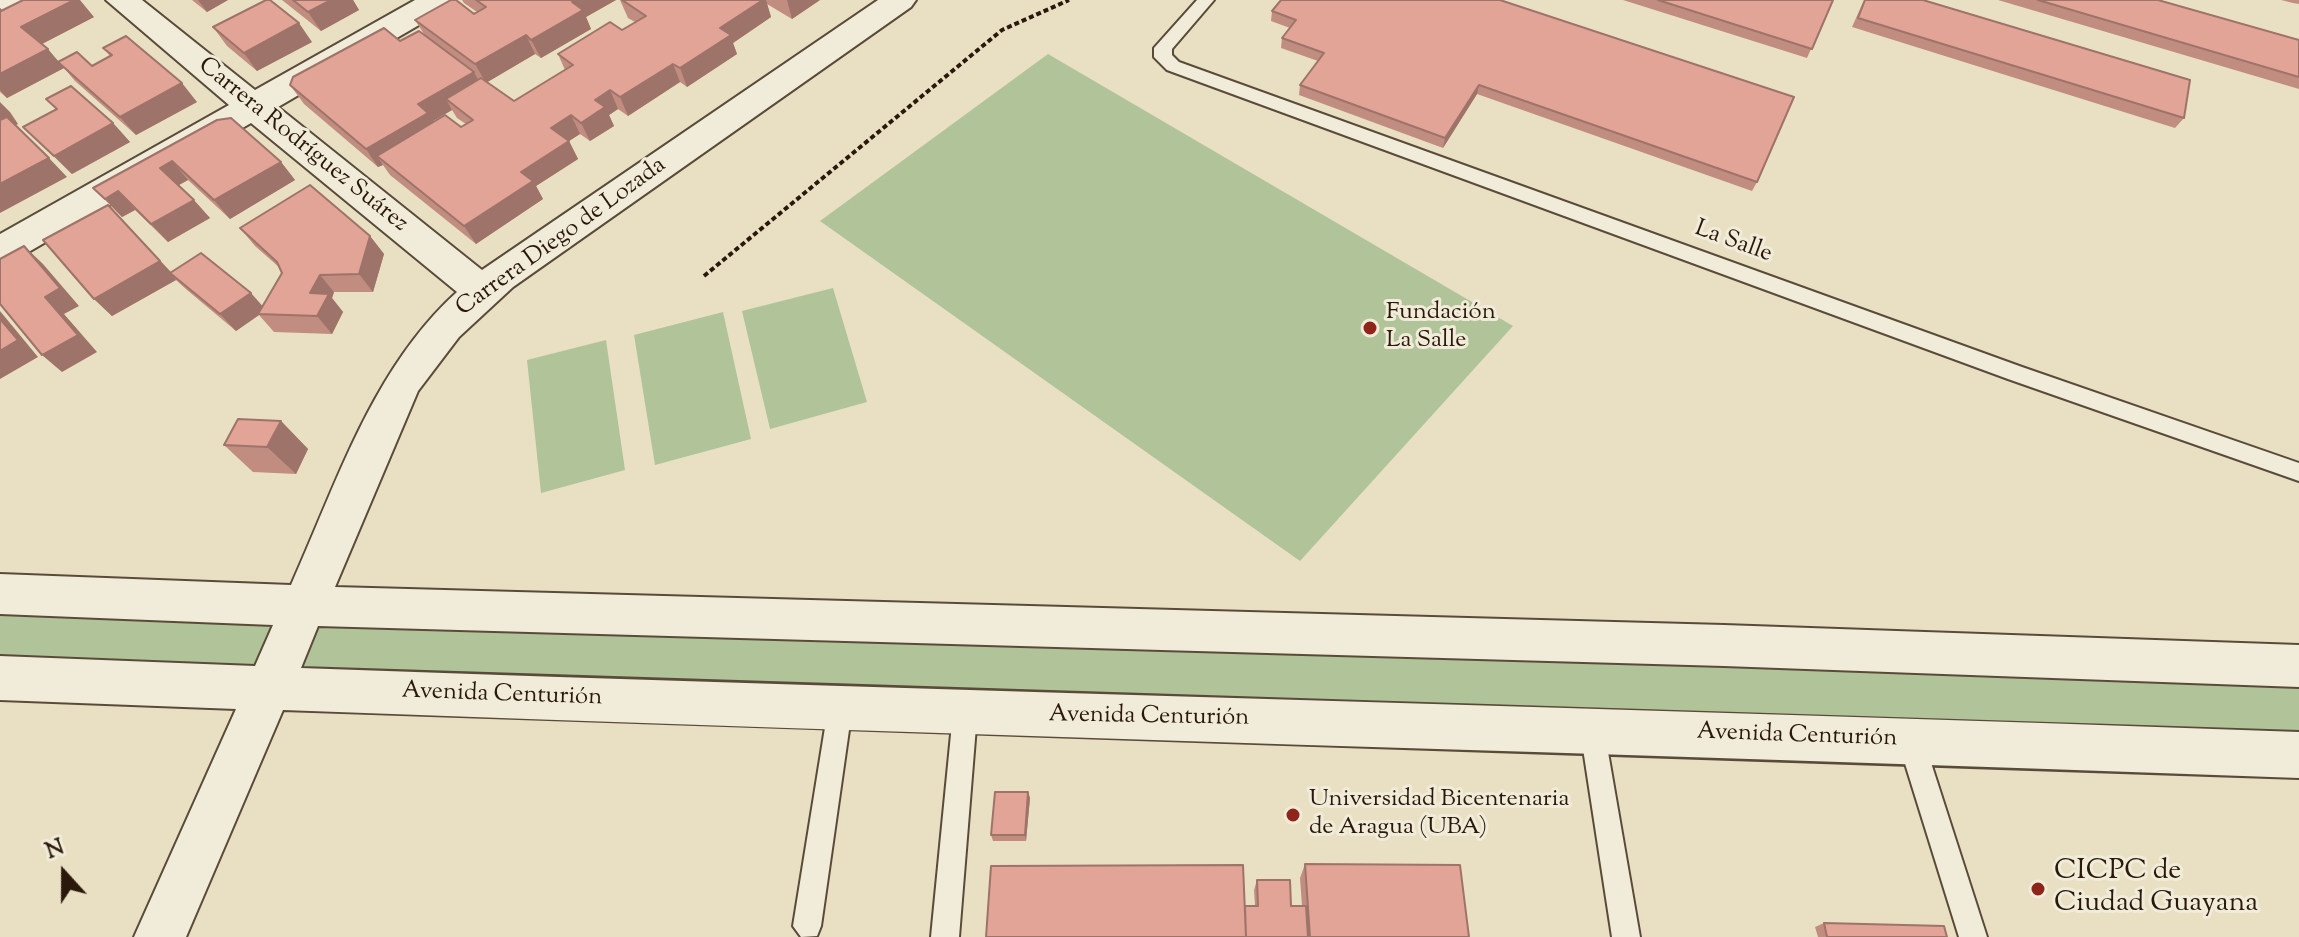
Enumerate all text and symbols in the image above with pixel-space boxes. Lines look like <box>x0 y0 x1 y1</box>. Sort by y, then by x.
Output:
street label: Carrera Rodríguez Suárez <box>191 52 413 240</box>
street label: Carrera Diego de Lozada <box>451 152 673 324</box>
street label: La Salle <box>1690 216 1776 270</box>
place label: Fundación La Salle <box>1386 300 1496 356</box>
marker: Fundación La Salle <box>1361 319 1379 337</box>
street label: Avenida Centurión <box>401 678 603 714</box>
street label: Avenida Centurión <box>1048 702 1250 734</box>
street label: Avenida Centurión <box>1696 719 1898 755</box>
place label: Universidad Bicentenaria de Aragua (UBA) <box>1309 787 1570 843</box>
marker: Universidad Bicentenaria de Aragua (UBA) <box>1284 806 1302 824</box>
north arrow <box>24 833 104 913</box>
text: N <box>41 833 69 869</box>
place label: CICPC de Ciudad Guayana <box>2054 856 2258 922</box>
marker: CICPC de Ciudad Guayana <box>2029 880 2047 898</box>

